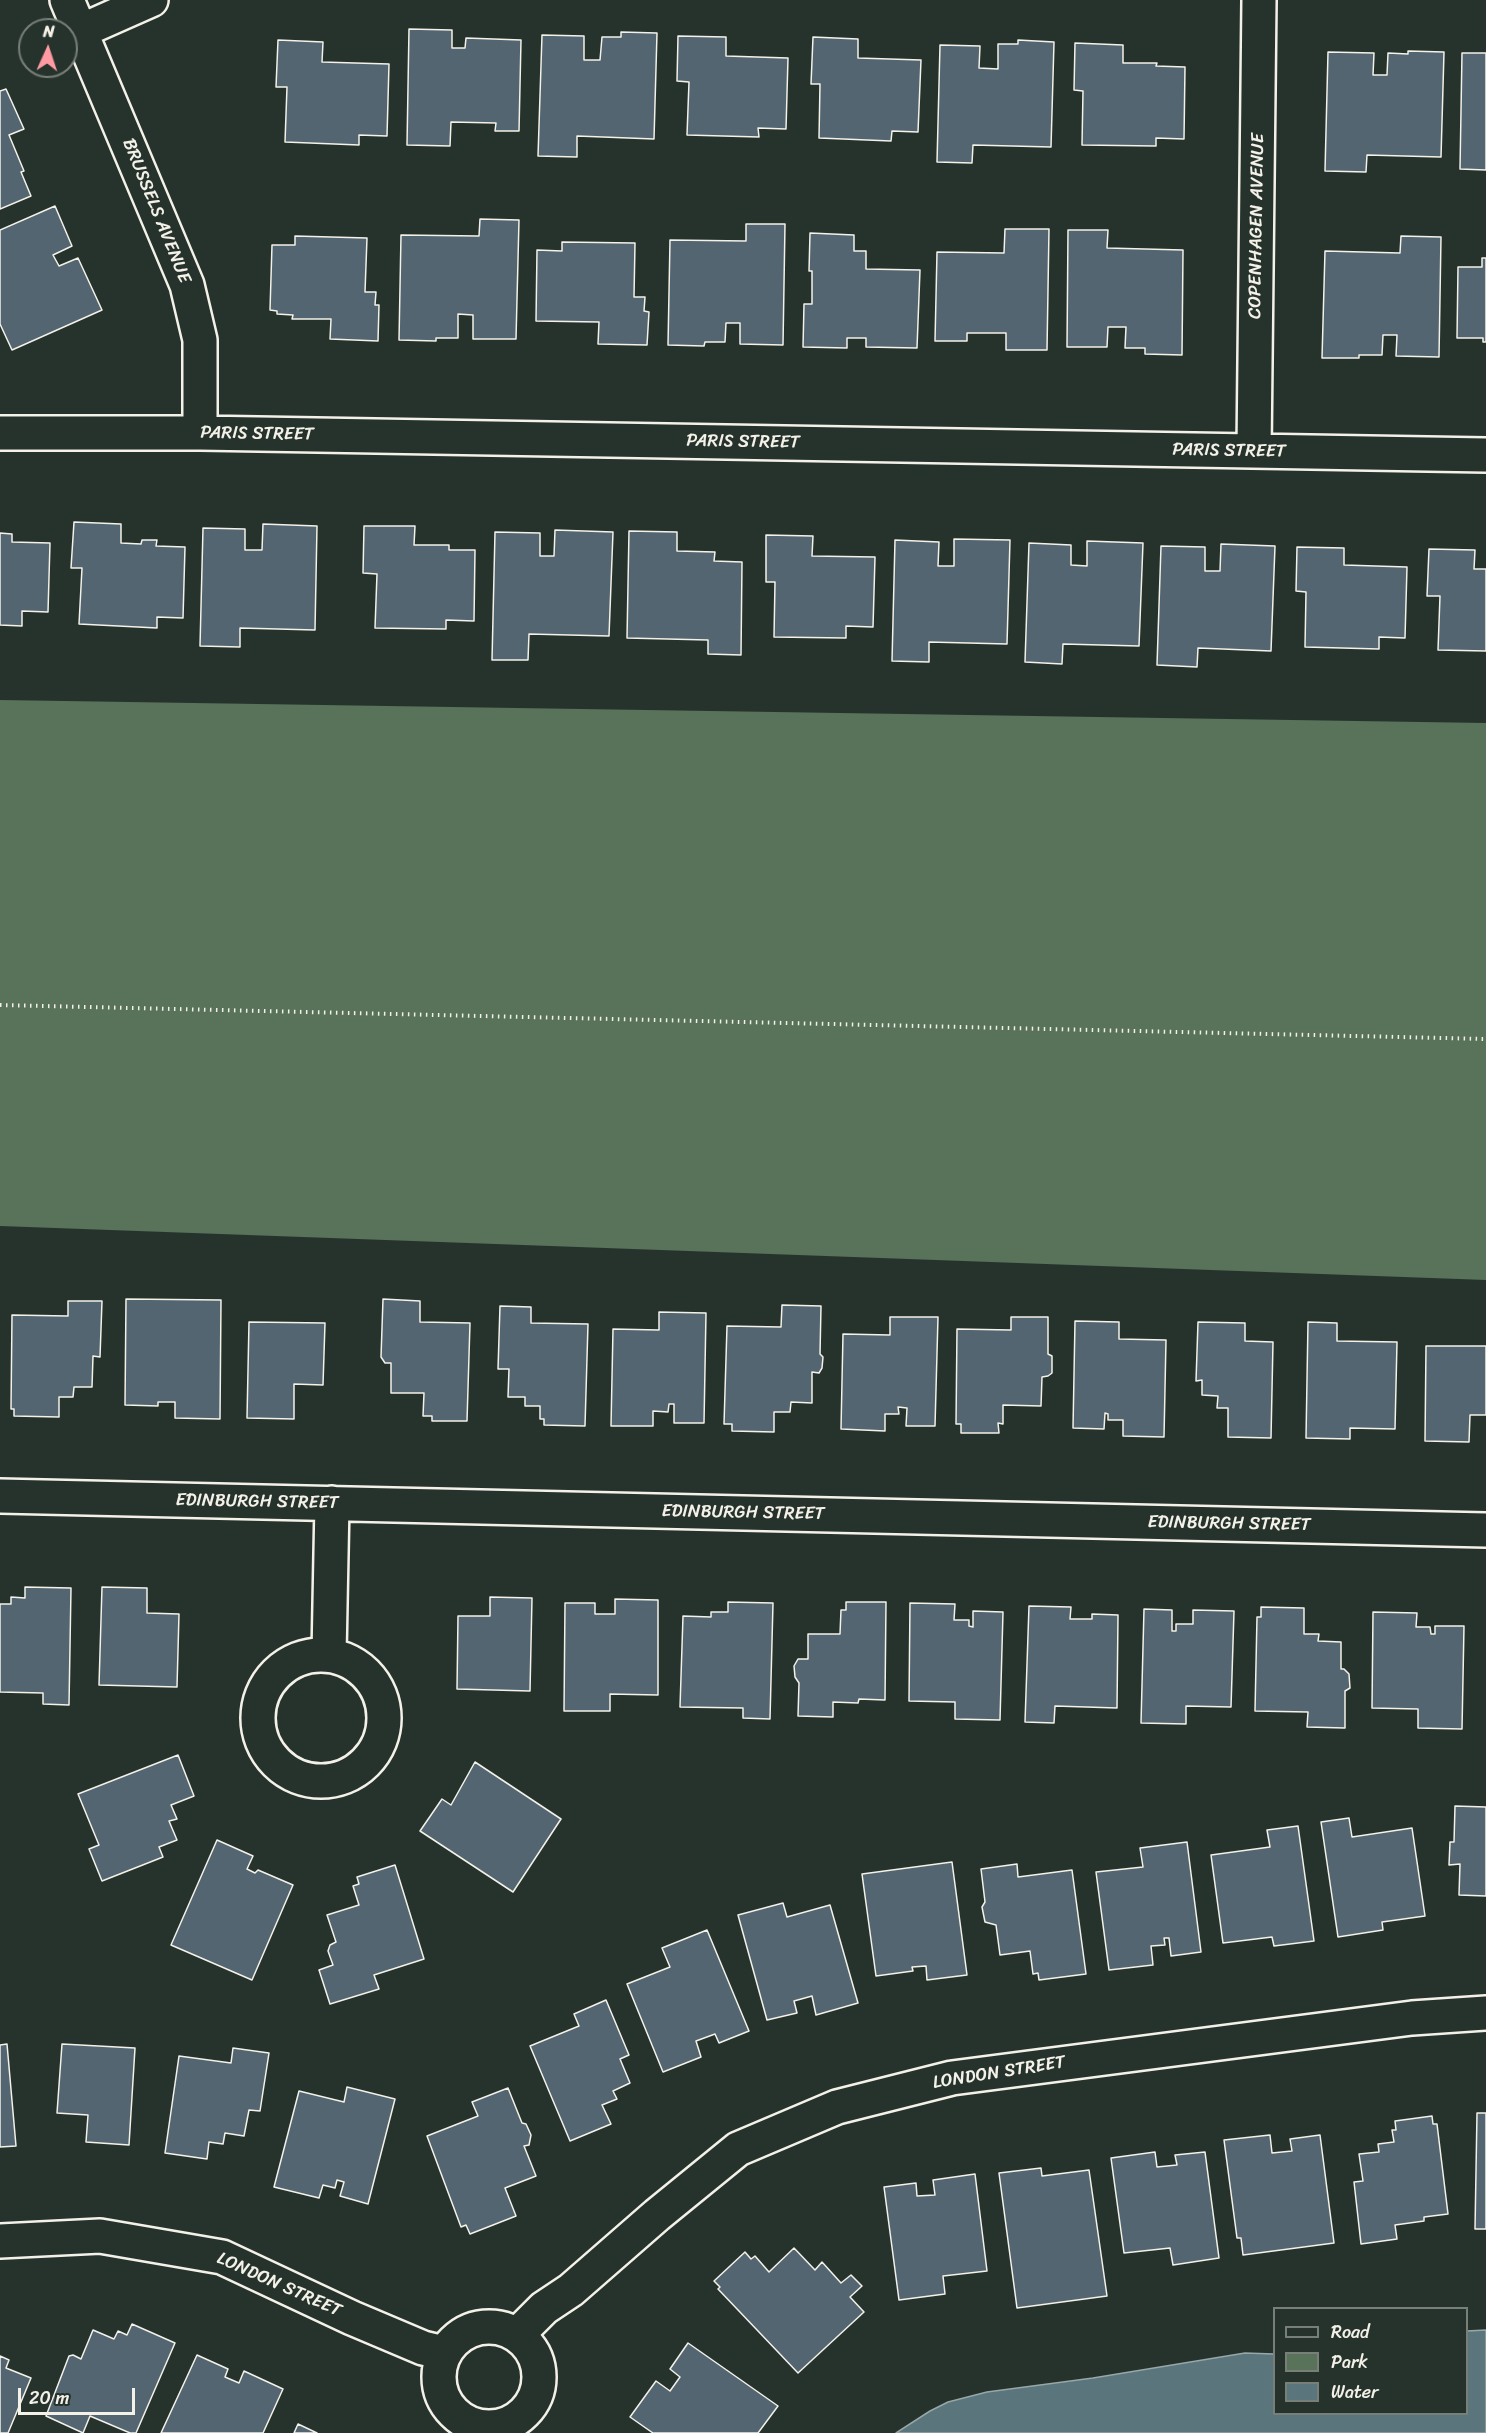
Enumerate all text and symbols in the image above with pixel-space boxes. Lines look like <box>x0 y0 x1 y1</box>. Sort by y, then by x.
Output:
text: N <box>43 17 55 46</box>
north arrow <box>18 18 78 78</box>
street label: COPENHAGEN AVENUE <box>1245 133 1269 319</box>
street label: BRUSSELS AVENUE <box>117 135 195 287</box>
street label: PARIS STREET <box>200 422 314 446</box>
street label: PARIS STREET <box>686 430 800 454</box>
street label: PARIS STREET <box>1172 439 1286 463</box>
street label: EDINBURGH STREET <box>175 1490 339 1514</box>
street label: EDINBURGH STREET <box>661 1501 825 1525</box>
street label: EDINBURGH STREET <box>1147 1512 1311 1536</box>
street label: LONDON STREET <box>931 2052 1067 2094</box>
street label: LONDON STREET <box>213 2248 345 2322</box>
legend <box>1273 2307 1468 2415</box>
text: Road <box>1331 2316 1370 2348</box>
text: Park <box>1331 2346 1368 2378</box>
scale bar <box>21 2376 138 2414</box>
text: Water <box>1331 2376 1378 2408</box>
text: 20 m <box>29 2382 69 2414</box>

